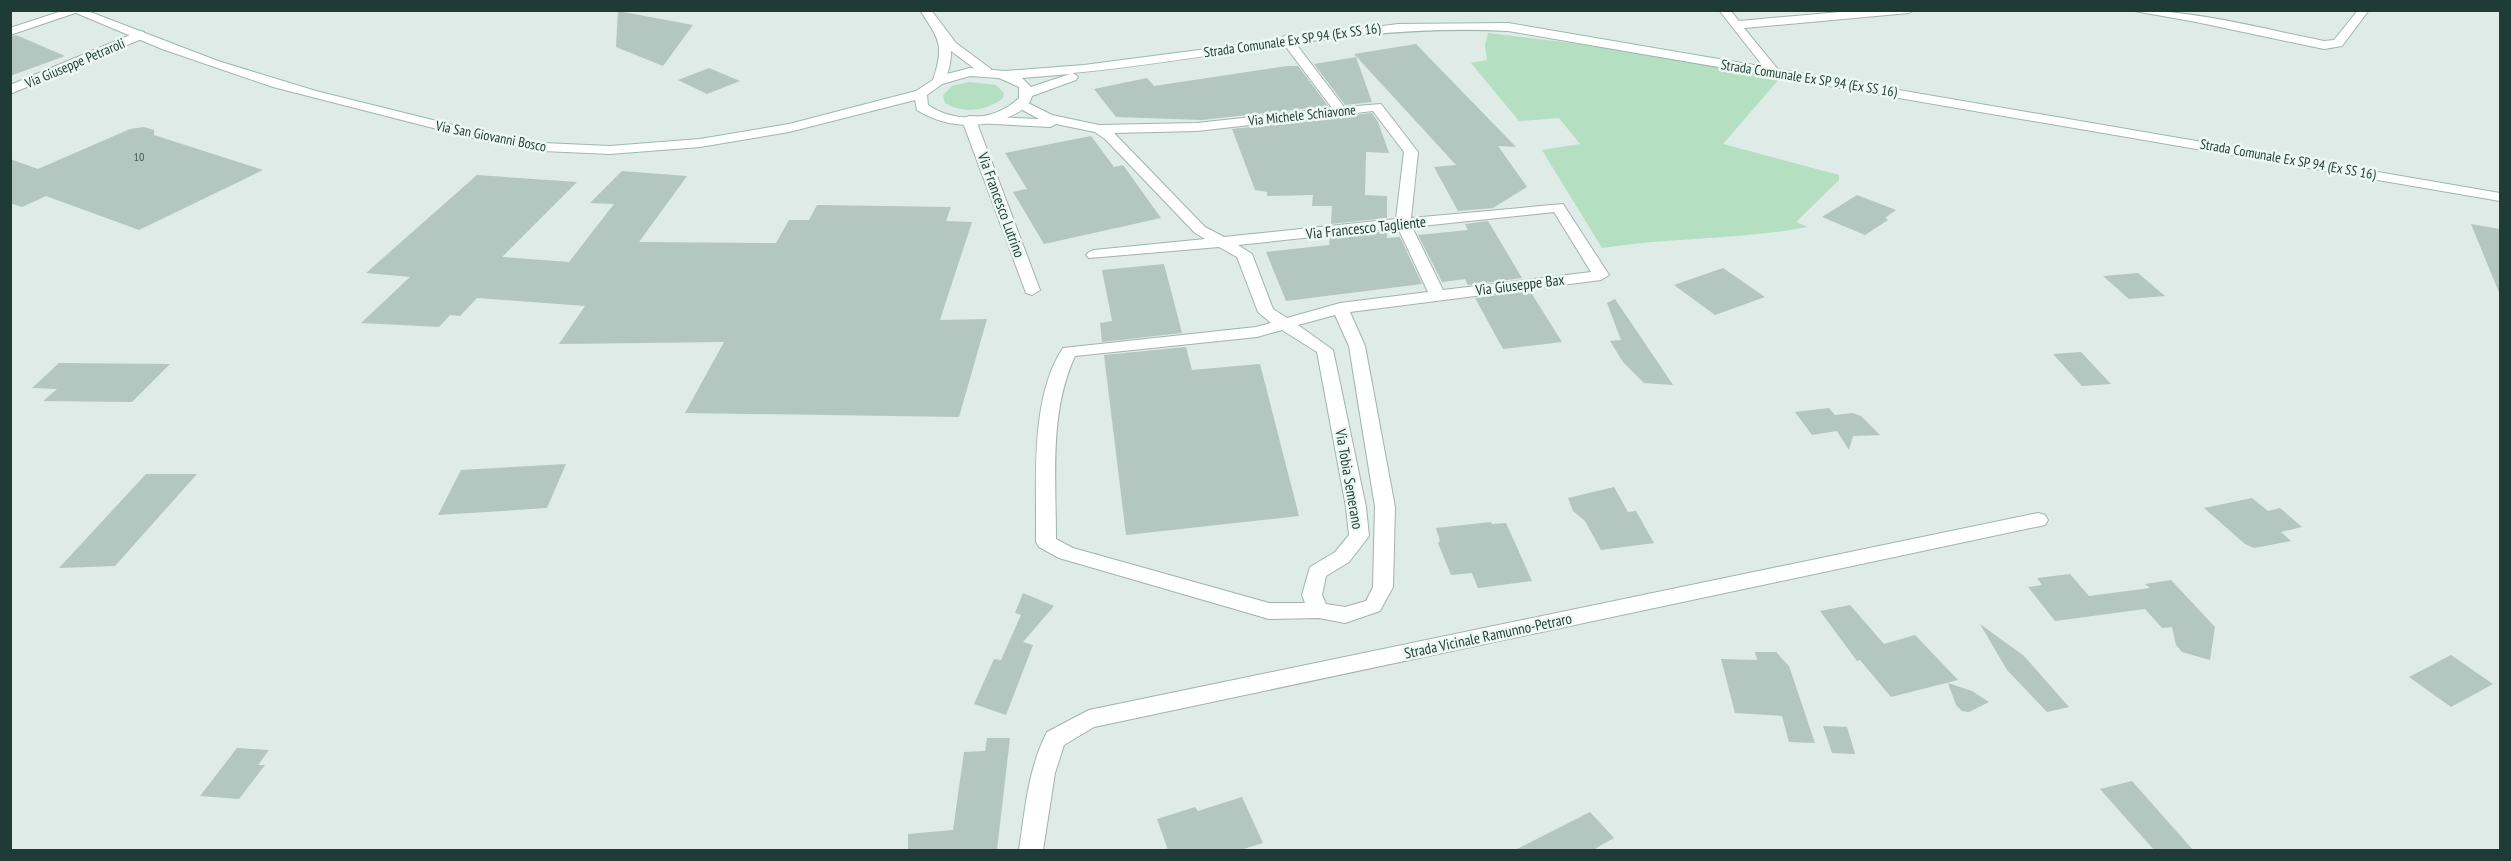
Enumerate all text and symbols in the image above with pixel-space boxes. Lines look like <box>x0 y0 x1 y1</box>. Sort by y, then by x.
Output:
street label: Strada Comunale Ex SP 94 (Ex SS 16) <box>1203 19 1382 61</box>
street label: Via Giuseppe Petraroli <box>21 34 128 93</box>
street label: Strada Comunale Ex SP 94 (Ex SS 16) <box>1720 55 1899 101</box>
street label: Via Michele Schiavone <box>1246 100 1357 130</box>
street label: Via San Giovanni Bosco <box>433 116 548 156</box>
street label: Strada Comunale Ex SP 94 (Ex SS 16) <box>2199 135 2378 183</box>
house number: 10 <box>134 149 144 164</box>
street label: Via Francesco Lutrino <box>973 149 1029 260</box>
street label: Via Francesco Tagliente <box>1304 212 1427 243</box>
street label: Via Giuseppe Bax <box>1473 270 1565 300</box>
street label: Via Tobia Semerano <box>1331 426 1368 530</box>
street label: Strada Vicinale Ramunno-Petraro <box>1402 608 1574 663</box>

